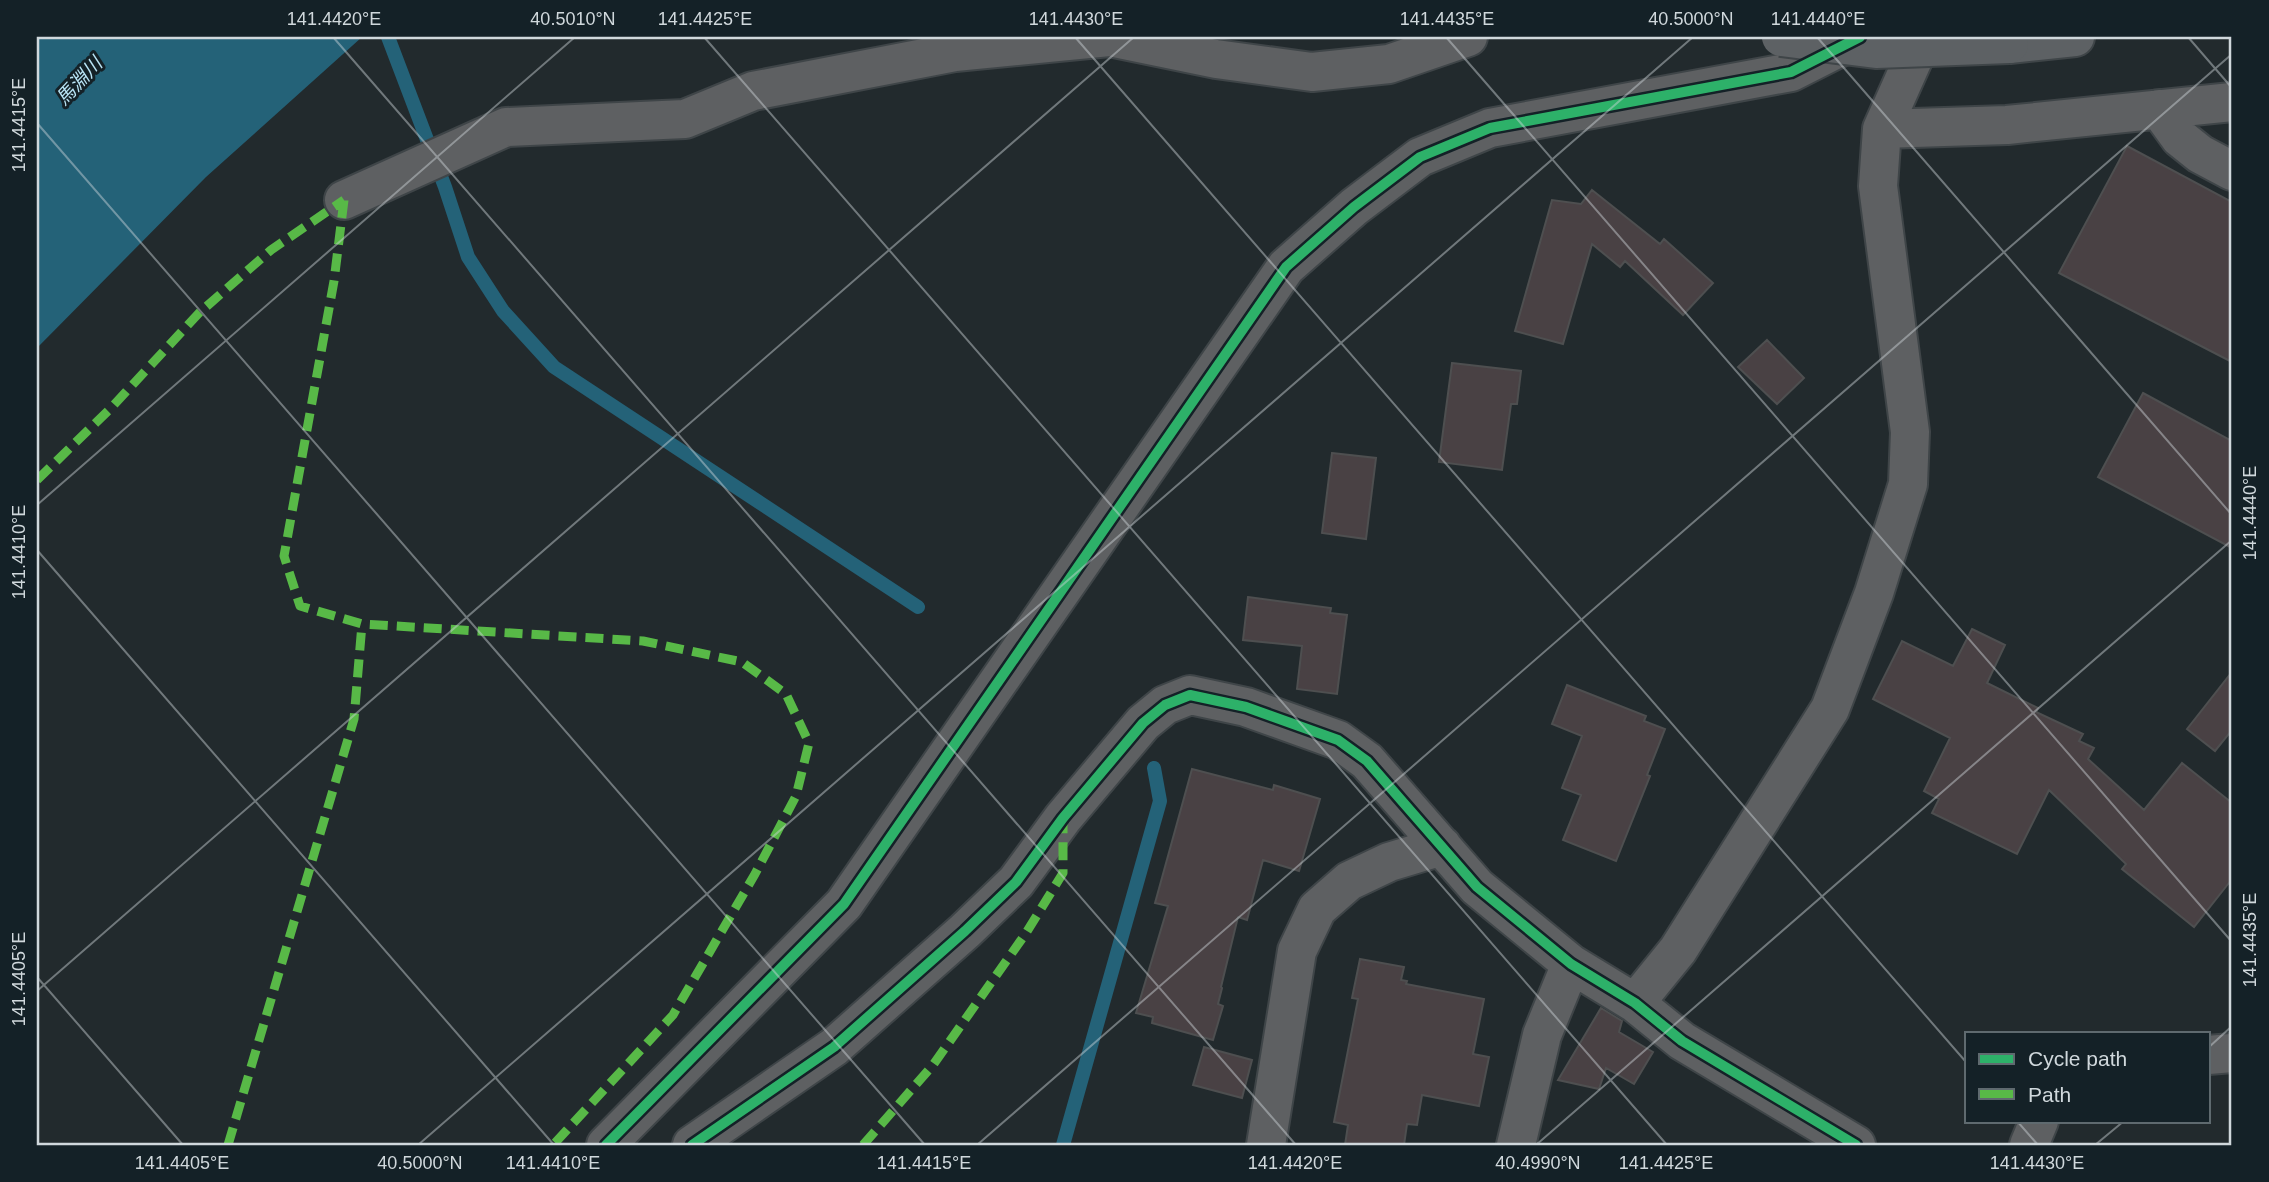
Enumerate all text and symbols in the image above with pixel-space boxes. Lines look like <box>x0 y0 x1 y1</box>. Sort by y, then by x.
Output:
text: 141.4420°E <box>287 9 381 29</box>
text: 40.5010°N <box>530 9 616 29</box>
text: 141.4425°E <box>658 9 752 29</box>
text: 141.4430°E <box>1029 9 1123 29</box>
text: 141.4435°E <box>1400 9 1494 29</box>
text: 40.5000°N <box>1648 9 1734 29</box>
text: 141.4440°E <box>1771 9 1865 29</box>
water label: 馬淵川 <box>52 52 107 109</box>
text: 141.4415°E <box>9 78 29 172</box>
text: 141.4440°E <box>2240 466 2260 560</box>
text: 141.4410°E <box>9 505 29 599</box>
text: 141.4435°E <box>2240 893 2260 987</box>
text: 141.4405°E <box>9 932 29 1026</box>
legend <box>1965 1032 2210 1122</box>
text: Cycle path <box>2028 1047 2127 1070</box>
text: Path <box>2028 1083 2071 1106</box>
text: 141.4405°E <box>135 1153 229 1173</box>
text: 40.5000°N <box>377 1153 463 1173</box>
text: 141.4410°E <box>506 1153 600 1173</box>
text: 141.4415°E <box>877 1153 971 1173</box>
text: 141.4420°E <box>1248 1153 1342 1173</box>
text: 40.4990°N <box>1495 1153 1581 1173</box>
text: 141.4425°E <box>1619 1153 1713 1173</box>
text: 141.4430°E <box>1990 1153 2084 1173</box>

